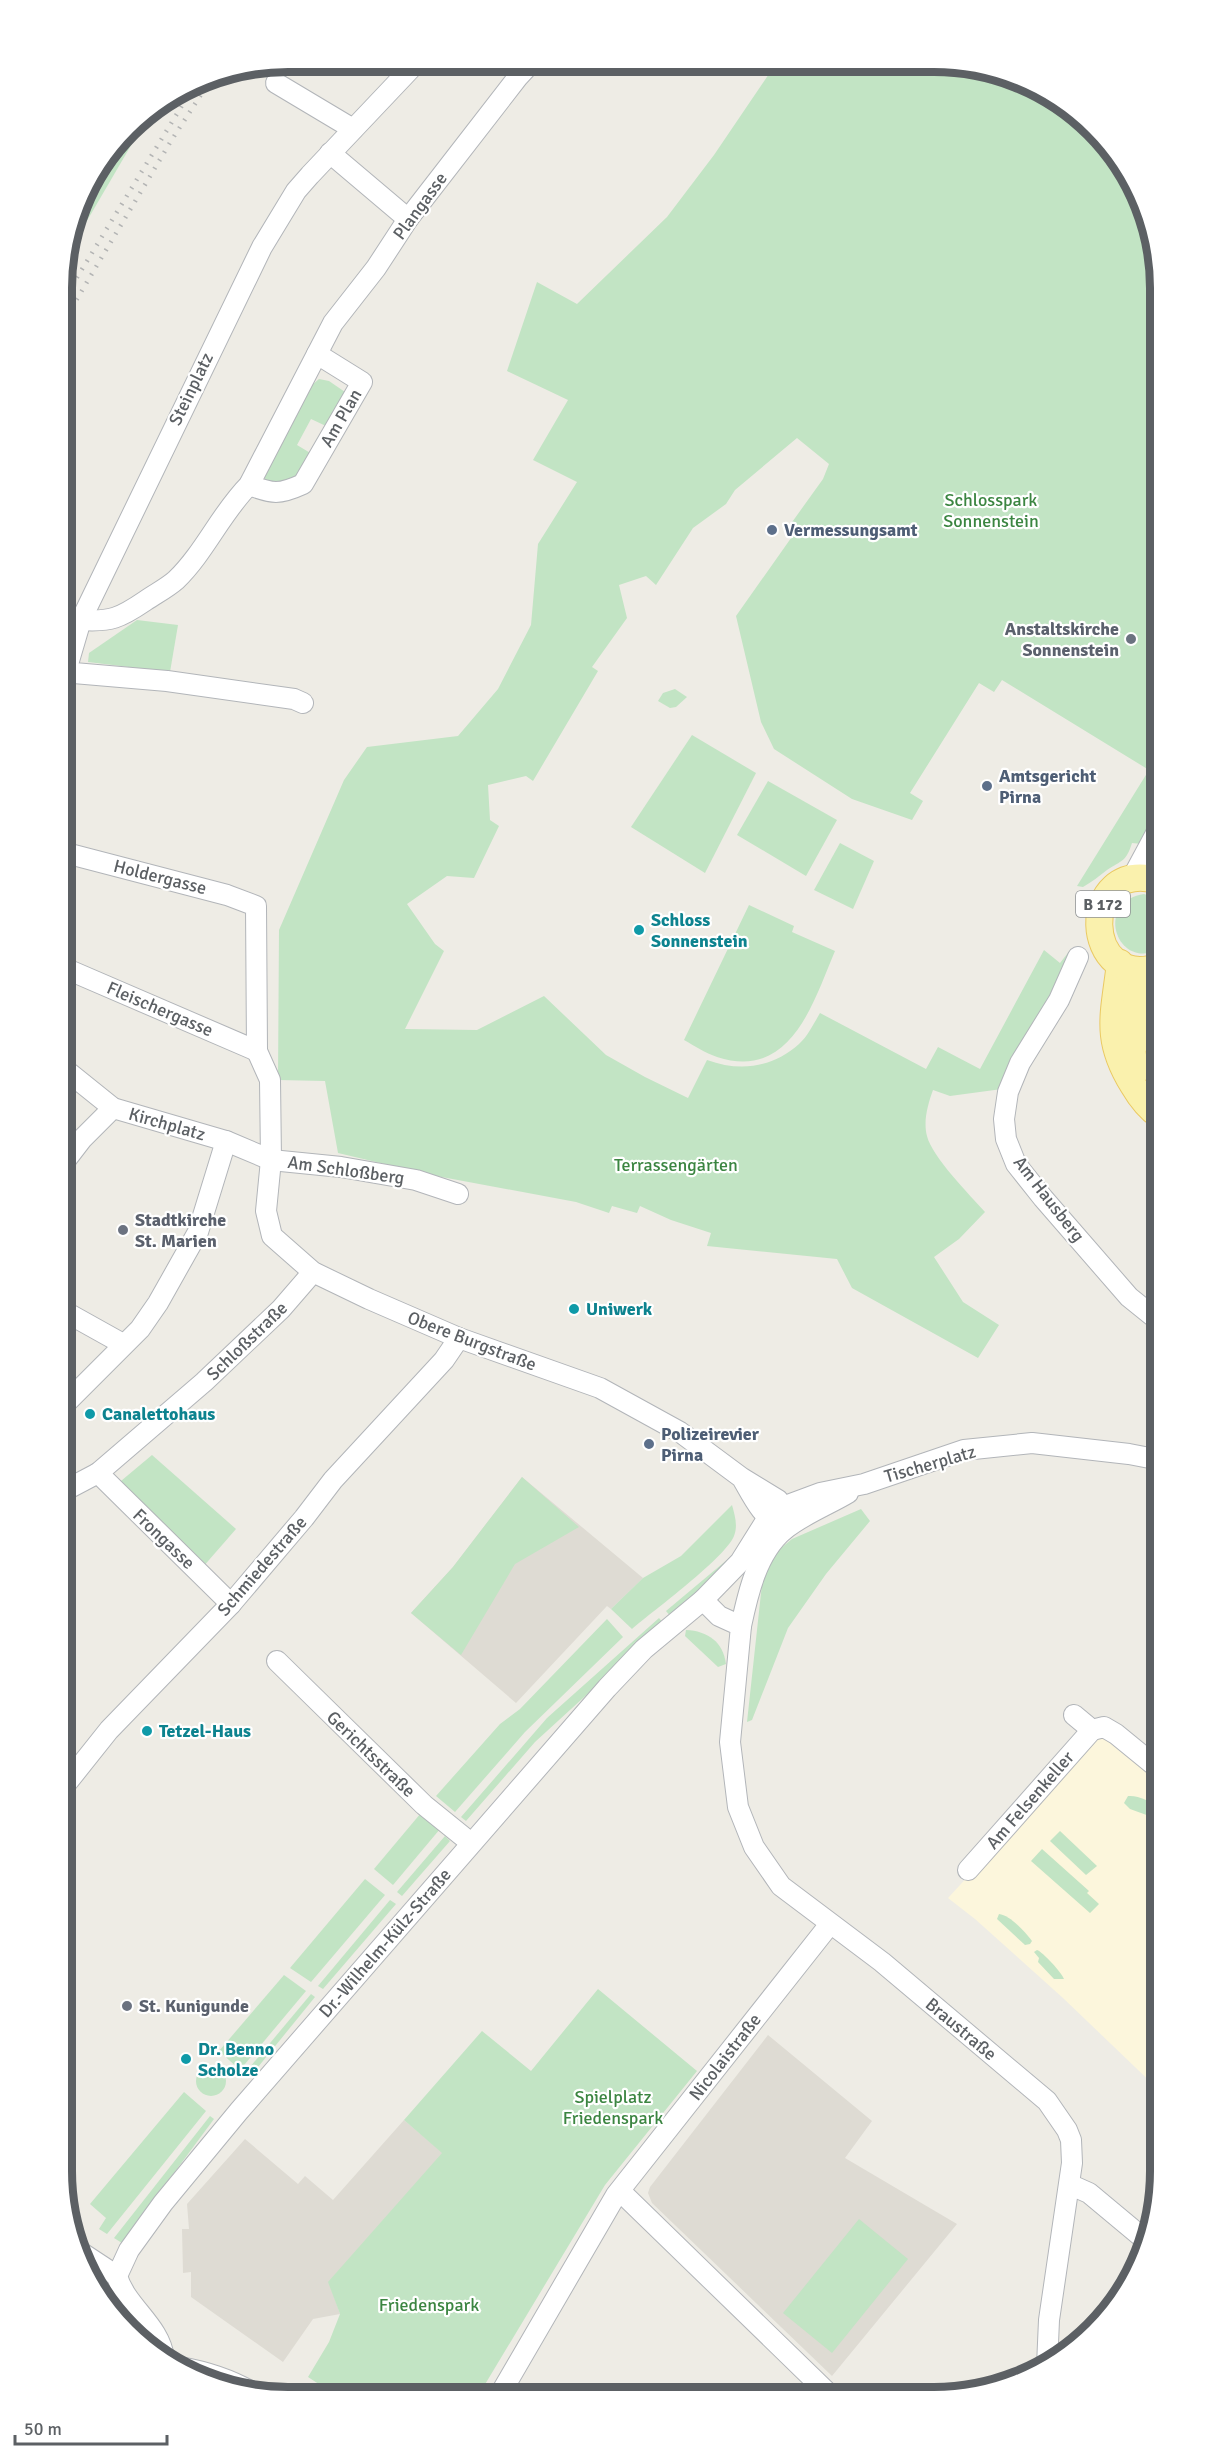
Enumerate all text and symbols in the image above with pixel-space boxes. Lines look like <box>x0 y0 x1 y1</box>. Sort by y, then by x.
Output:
street label: Plangasse <box>388 168 452 244</box>
street label: Steinplatz <box>164 349 218 429</box>
street label: Am Plan <box>316 385 366 451</box>
park label: Schlosspark Sonnenstein <box>943 489 1039 532</box>
place label: Vermessungsamt <box>784 519 918 541</box>
marker: Vermessungsamt <box>765 523 779 537</box>
place label: Anstaltskirche Sonnenstein <box>1005 618 1119 661</box>
marker: Anstaltskirche Sonnenstein <box>1124 632 1138 646</box>
place label: Amtsgericht Pirna <box>999 765 1097 808</box>
marker: Amtsgericht Pirna <box>980 779 994 793</box>
street label: Holdergasse <box>111 855 209 899</box>
road number: B 172 <box>1076 891 1130 917</box>
place label: Schloss Sonnenstein <box>651 909 748 952</box>
marker: Schloss Sonnenstein <box>632 923 646 937</box>
street label: Fleischergasse <box>104 977 216 1041</box>
street label: Kirchplatz <box>126 1103 208 1145</box>
street label: Am Schloßberg <box>286 1151 406 1189</box>
street label: Am Hausberg <box>1009 1152 1089 1246</box>
park label: Terrassengärten <box>614 1154 738 1176</box>
place label: Stadtkirche St. Marien <box>135 1209 226 1252</box>
marker: Stadtkirche St. Marien <box>116 1223 130 1237</box>
street label: Schloßstraße <box>202 1297 292 1385</box>
place label: Uniwerk <box>586 1298 653 1320</box>
marker: Uniwerk <box>567 1302 581 1316</box>
street label: Obere Burgstraße <box>404 1306 540 1376</box>
place label: Canalettohaus <box>102 1403 215 1425</box>
marker: Canalettohaus <box>83 1407 97 1421</box>
place label: Polizeirevier Pirna <box>661 1423 760 1466</box>
marker: Polizeirevier Pirna <box>642 1437 656 1451</box>
street label: Tischerplatz <box>882 1440 978 1488</box>
street label: Frongasse <box>128 1504 200 1574</box>
street label: Schmiedestraße <box>213 1512 311 1620</box>
street label: Gerichtsstraße <box>322 1706 420 1802</box>
place label: Tetzel-Haus <box>159 1720 251 1742</box>
marker: Tetzel-Haus <box>140 1724 154 1738</box>
street label: Am Felsenkeller <box>981 1746 1079 1854</box>
street label: Dr.-Wilhelm-Külz-Straße <box>314 1864 456 2022</box>
street label: Braustraße <box>921 1993 1001 2065</box>
place label: St. Kunigunde <box>139 1995 249 2017</box>
marker: St. Kunigunde <box>120 1999 134 2013</box>
street label: Nicolaistraße <box>684 2009 766 2105</box>
place label: Dr. Benno Scholze <box>198 2038 274 2081</box>
marker: Dr. Benno Scholze <box>179 2052 193 2066</box>
park label: Spielplatz Friedenspark <box>563 2086 663 2129</box>
park label: Friedenspark <box>379 2294 479 2316</box>
scale bar <box>15 2408 166 2446</box>
text: 50 m <box>24 2418 62 2440</box>

